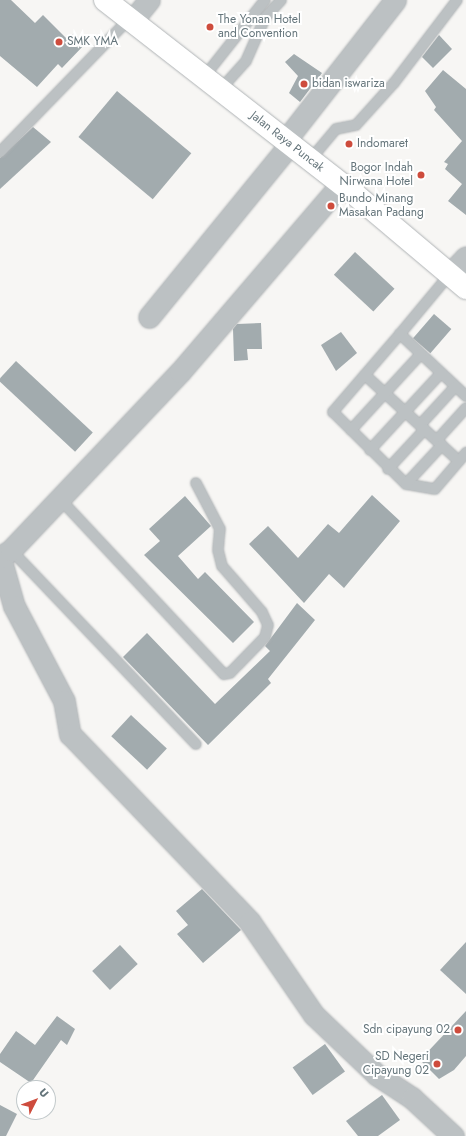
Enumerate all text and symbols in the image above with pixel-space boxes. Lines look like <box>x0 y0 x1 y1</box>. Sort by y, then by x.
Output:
place label: The Yonan Hotel and Convention <box>218 13 301 41</box>
marker: The Yonan Hotel and Convention <box>205 22 215 32</box>
place label: SMK YMA <box>67 35 118 49</box>
marker: SMK YMA <box>54 37 64 47</box>
place label: bidan iswariza <box>312 77 385 91</box>
marker: bidan iswariza <box>299 79 309 89</box>
street label: Jalan Raya Puncak <box>247 109 327 175</box>
place label: Indomaret <box>357 137 408 151</box>
marker: Indomaret <box>344 139 354 149</box>
place label: Bogor Indah Nirwana Hotel <box>340 161 413 189</box>
marker: Bogor Indah Nirwana Hotel <box>416 170 426 180</box>
place label: Bundo Minang Masakan Padang <box>339 192 424 220</box>
marker: Bundo Minang Masakan Padang <box>326 201 336 211</box>
place label: Sdn cipayung 02 <box>363 1023 450 1037</box>
marker: Sdn cipayung 02 <box>453 1025 463 1035</box>
place label: SD Negeri Cipayung 02 <box>363 1050 429 1078</box>
marker: SD Negeri Cipayung 02 <box>432 1059 442 1069</box>
north arrow <box>16 1080 56 1120</box>
text: U <box>36 1084 53 1101</box>

